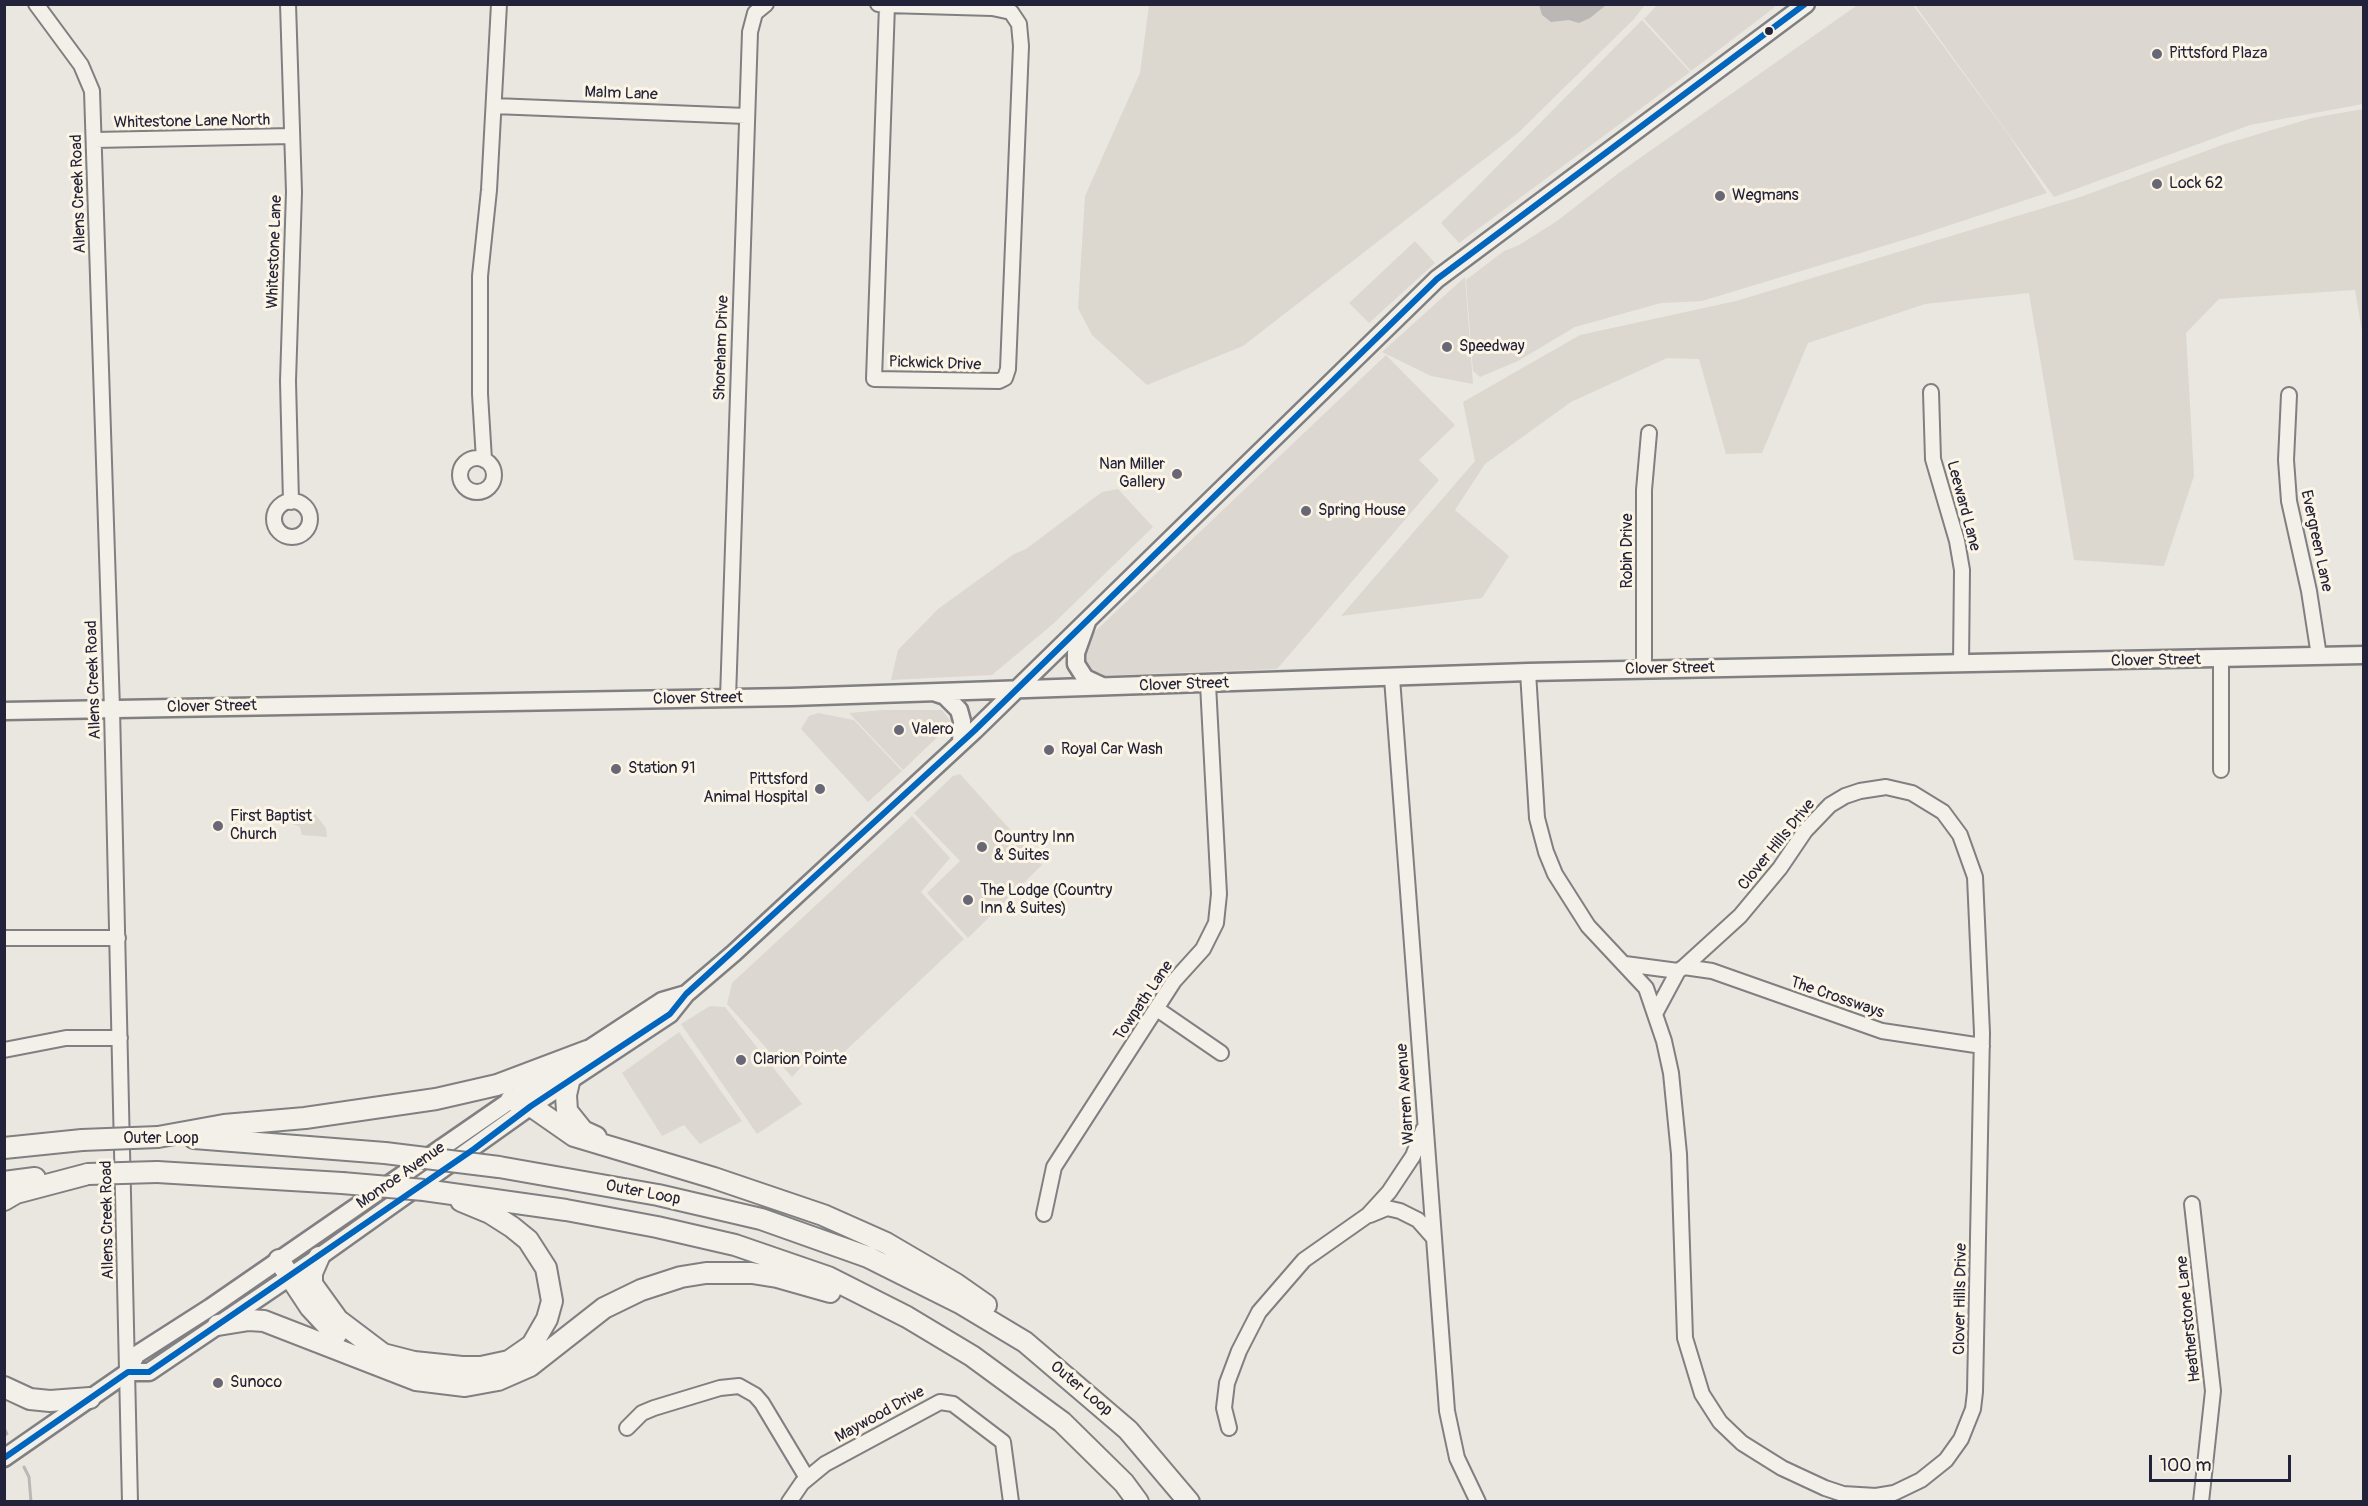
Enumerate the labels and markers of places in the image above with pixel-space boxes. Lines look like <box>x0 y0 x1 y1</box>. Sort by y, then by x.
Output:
unlabelled marker <box>1763 25 1775 37</box>
place label: Pittsford Plaza <box>2169 44 2267 64</box>
marker: Pittsford Plaza <box>2150 47 2164 61</box>
place label: Lock 62 <box>2169 174 2223 194</box>
marker: Lock 62 <box>2150 177 2164 191</box>
place label: Wegmans <box>1732 186 1799 206</box>
marker: Wegmans <box>1713 189 1727 203</box>
place label: Speedway <box>1459 337 1525 357</box>
marker: Speedway <box>1440 340 1454 354</box>
place label: Nan Miller Gallery <box>1099 455 1165 493</box>
marker: Nan Miller Gallery <box>1170 467 1184 481</box>
place label: Spring House <box>1318 501 1406 521</box>
marker: Spring House <box>1299 504 1313 518</box>
place label: Valero <box>911 720 954 740</box>
marker: Valero <box>892 723 906 737</box>
place label: Royal Car Wash <box>1061 740 1163 760</box>
marker: Royal Car Wash <box>1042 743 1056 757</box>
place label: Station 91 <box>628 759 695 779</box>
marker: Station 91 <box>609 762 623 776</box>
place label: Pittsford Animal Hospital <box>703 770 808 808</box>
marker: Pittsford Animal Hospital <box>813 782 827 796</box>
place label: First Baptist Church <box>230 807 312 845</box>
marker: First Baptist Church <box>211 819 225 833</box>
place label: Country Inn & Suites <box>994 828 1074 866</box>
marker: Country Inn & Suites <box>975 840 989 854</box>
place label: The Lodge (Country Inn & Suites) <box>980 881 1112 919</box>
marker: The Lodge (Country Inn & Suites) <box>961 893 975 907</box>
place label: Clarion Pointe <box>753 1050 847 1070</box>
marker: Clarion Pointe <box>734 1053 748 1067</box>
place label: Sunoco <box>230 1373 282 1393</box>
marker: Sunoco <box>211 1376 225 1390</box>

